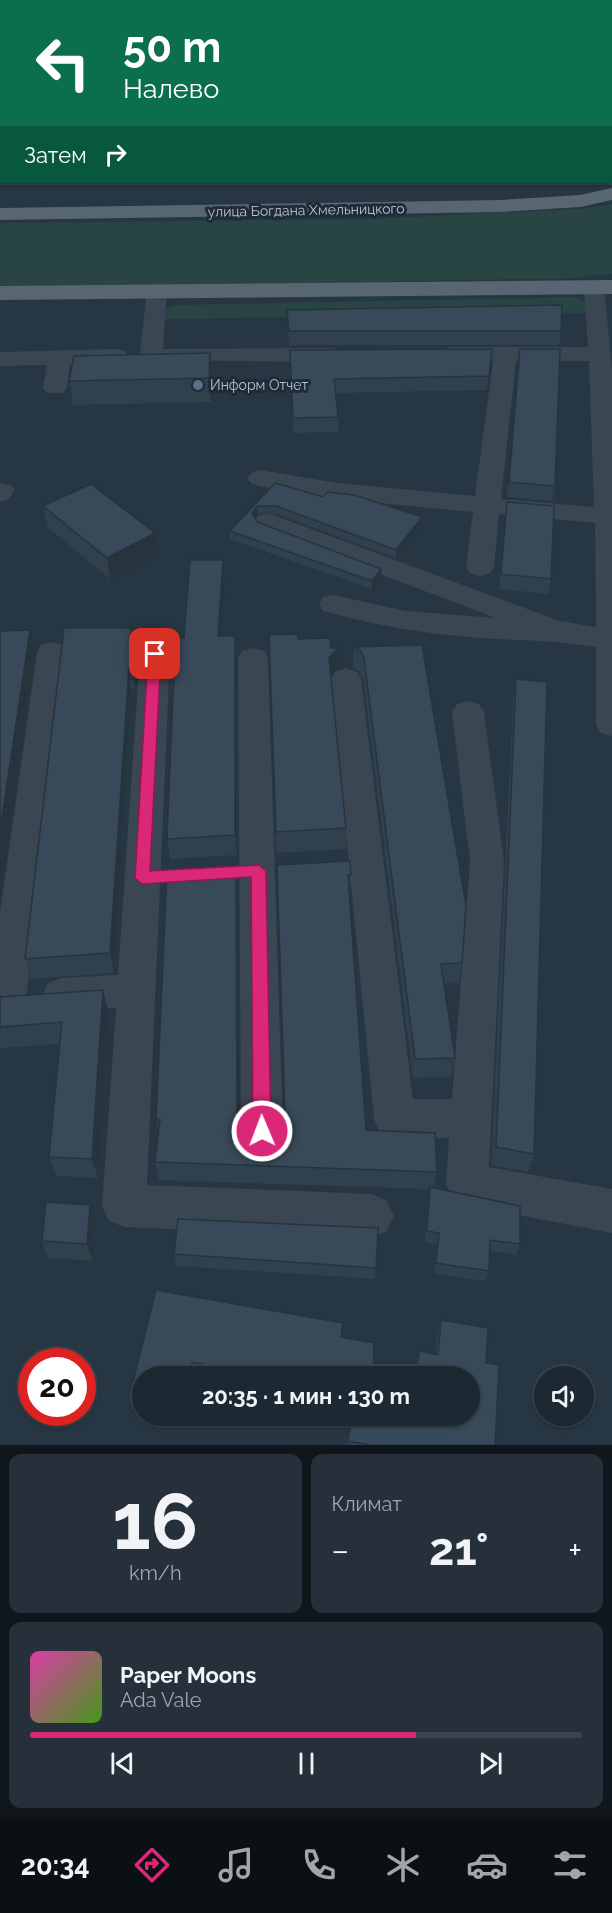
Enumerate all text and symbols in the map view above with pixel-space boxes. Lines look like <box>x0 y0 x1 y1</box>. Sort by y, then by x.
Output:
text: 50 m <box>123 23 221 72</box>
icon: left <box>24 24 102 102</box>
text: Налево <box>123 73 219 104</box>
icon: right <box>99 138 132 171</box>
text: Затем <box>24 142 87 168</box>
street label: улица Богдана Хмельницкого <box>207 200 405 220</box>
place label: Информ Отчет <box>210 377 309 393</box>
marker: Информ Отчет <box>191 378 205 392</box>
pin <box>129 628 180 679</box>
icon: arrive <box>138 637 171 670</box>
position arrow <box>230 1099 294 1163</box>
speed limit sign: 20 <box>18 1348 96 1426</box>
map controls <box>534 1366 594 1426</box>
button: sound <box>534 1366 594 1426</box>
text: 20:35 · 1 мин · 130 m <box>202 1383 410 1409</box>
text: 16 <box>112 1476 198 1567</box>
text: Климат <box>332 1492 402 1516</box>
text: 21° <box>429 1523 489 1576</box>
text: − <box>332 1531 349 1570</box>
text: + <box>568 1531 582 1570</box>
text: km/h <box>129 1561 182 1585</box>
text: Paper Moons <box>120 1662 256 1688</box>
text: Ada Vale <box>120 1688 202 1712</box>
icon: previous <box>106 1747 139 1780</box>
icon: pause <box>290 1747 323 1780</box>
icon: next <box>474 1747 507 1780</box>
icon: directions <box>131 1844 173 1886</box>
icon: music <box>215 1844 257 1886</box>
icon: phone <box>298 1844 340 1886</box>
icon: climate <box>382 1844 424 1886</box>
icon: car <box>466 1844 508 1886</box>
icon: filters <box>549 1844 591 1886</box>
text: 20:34 <box>21 1850 90 1881</box>

